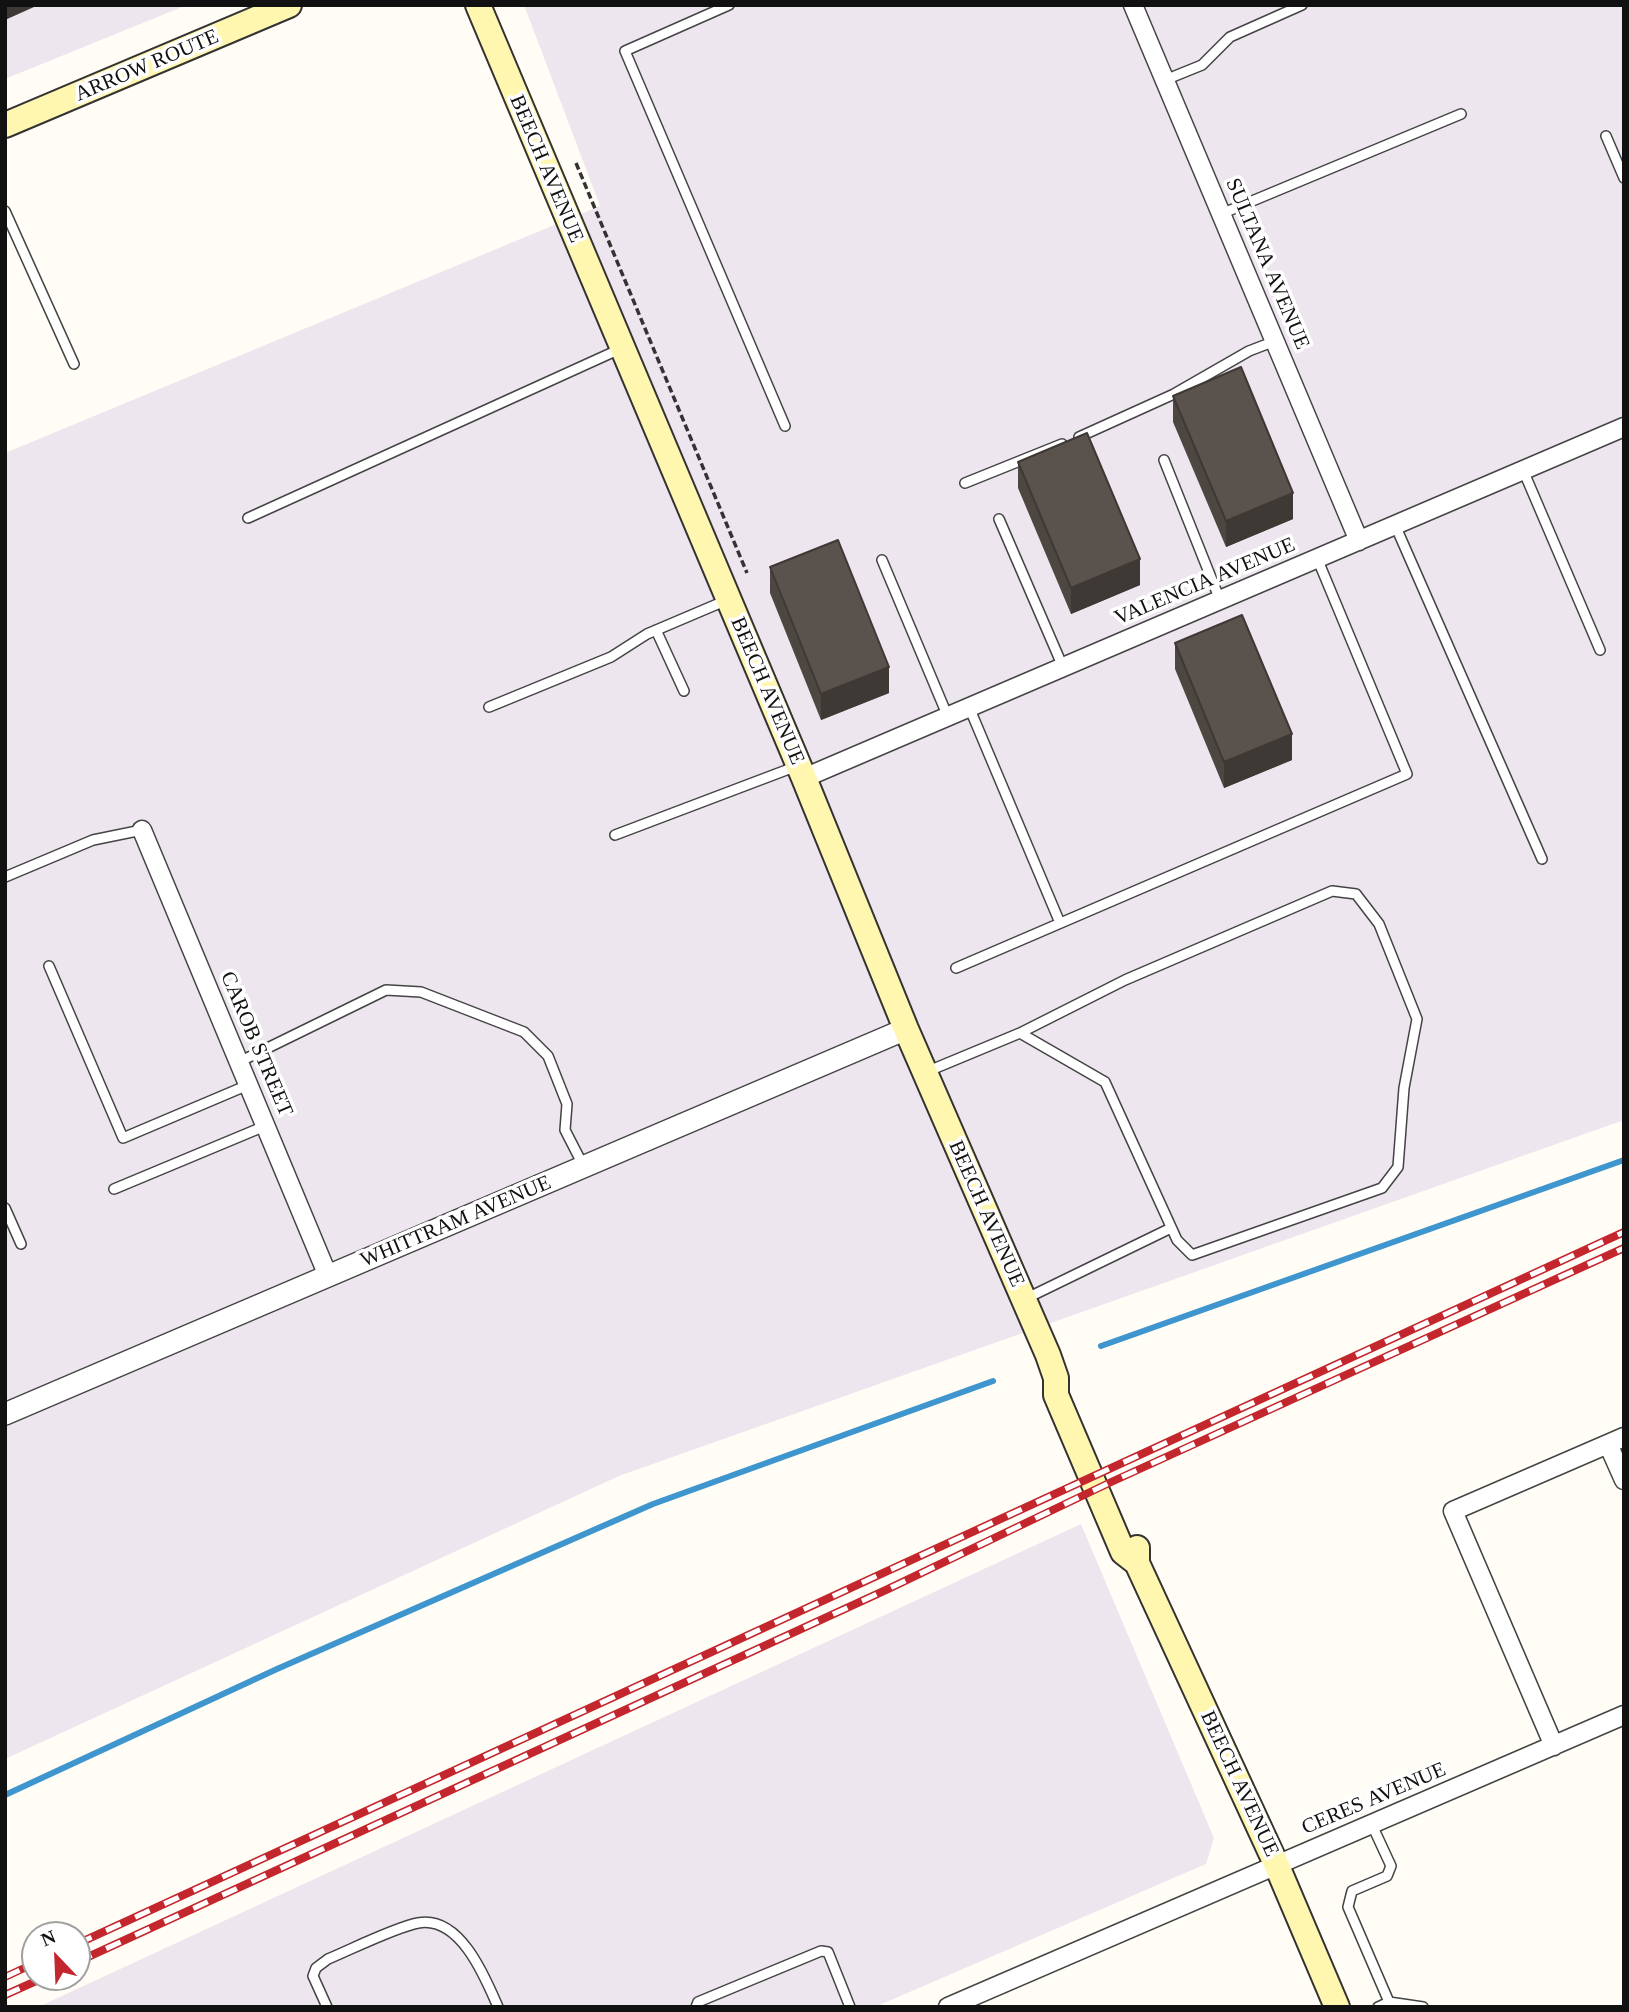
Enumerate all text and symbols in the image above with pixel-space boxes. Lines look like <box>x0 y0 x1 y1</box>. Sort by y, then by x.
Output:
street label: ARROW ROUTE <box>71 24 223 108</box>
street label: BEECH AVENUE <box>504 91 588 247</box>
street label: SULTANA AVENUE <box>1220 175 1314 353</box>
street label: VALENCIA AVENUE <box>1111 533 1299 631</box>
street label: BEECH AVENUE <box>725 613 809 769</box>
street label: CAROB STREET <box>214 968 298 1120</box>
street label: BEECH AVENUE <box>942 1137 1030 1291</box>
street label: WHITTRAM AVENUE <box>357 1170 555 1274</box>
street label: BEECH AVENUE <box>1194 1707 1284 1861</box>
street label: CERES AVENUE <box>1298 1757 1450 1841</box>
north arrow <box>21 1921 91 1991</box>
text: N <box>38 1926 59 1950</box>

